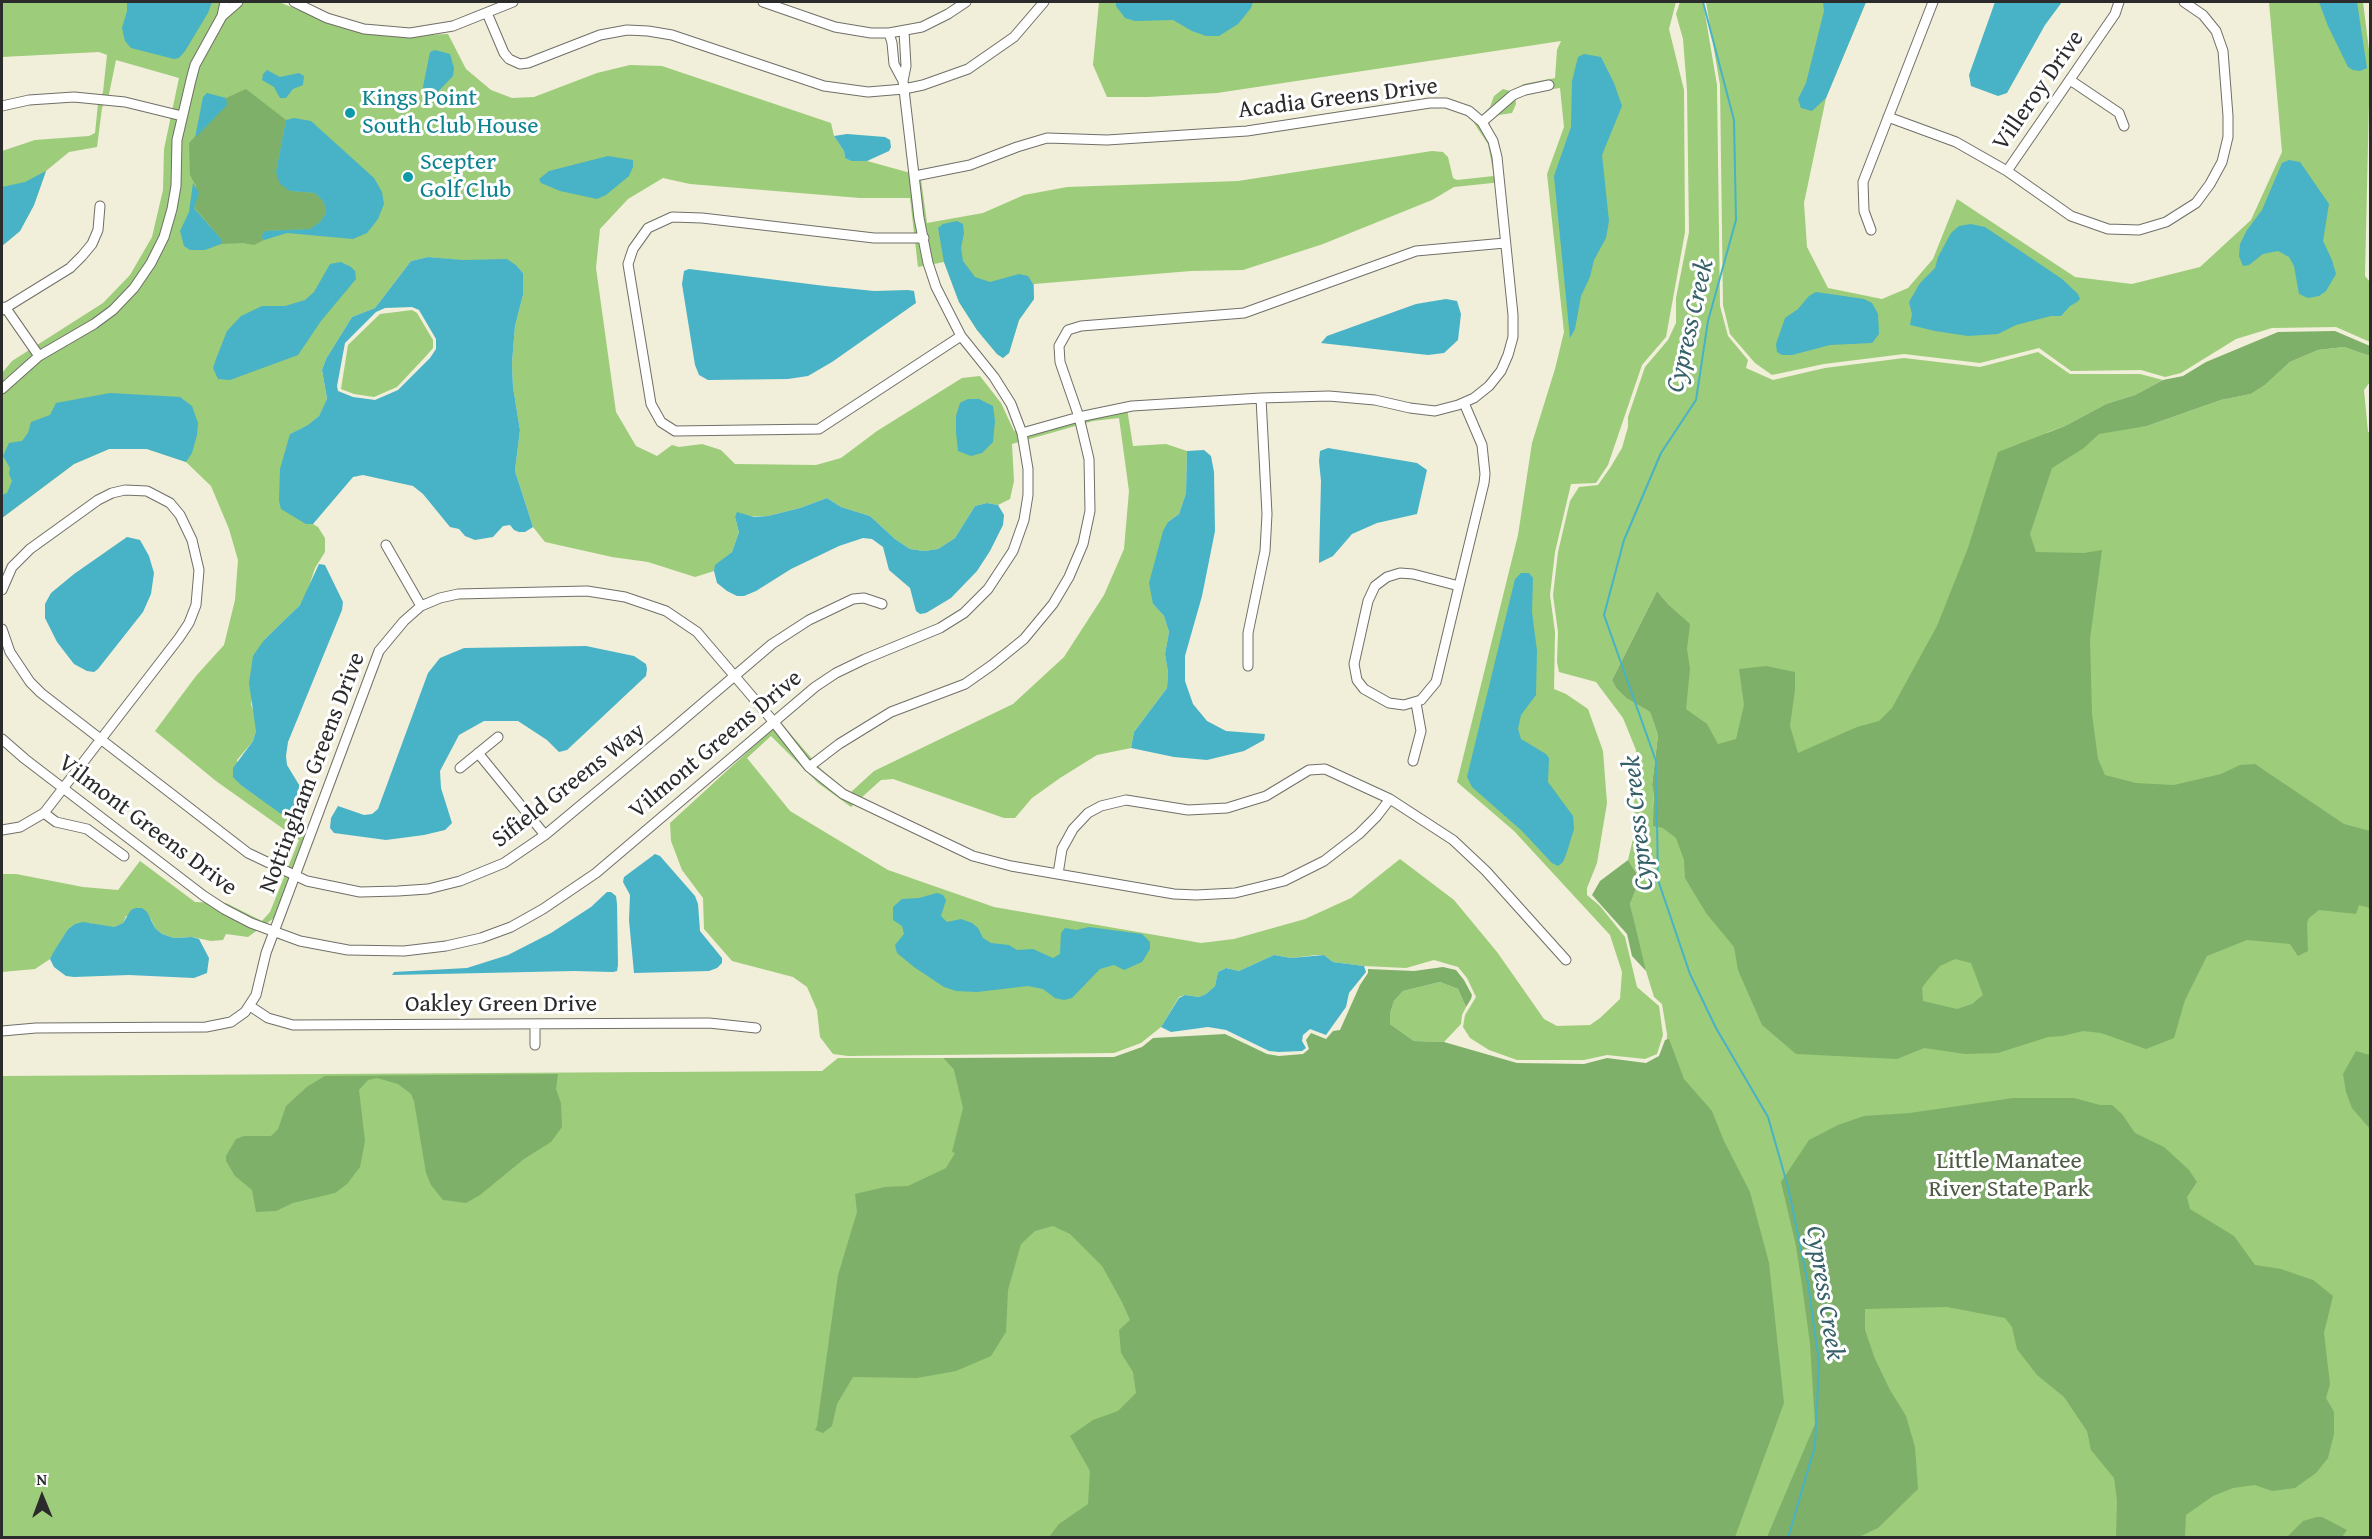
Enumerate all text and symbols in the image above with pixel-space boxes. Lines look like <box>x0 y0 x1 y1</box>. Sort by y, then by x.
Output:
street label: Villeroy Drive <box>1987 25 2091 157</box>
street label: Acadia Greens Drive <box>1236 72 1440 126</box>
place label: Kings Point South Club House <box>362 85 539 141</box>
marker: Kings Point South Club House <box>343 106 357 120</box>
place label: Scepter Golf Club <box>420 149 511 205</box>
marker: Scepter Golf Club <box>401 170 415 184</box>
water label: Cypress Creek <box>1661 257 1721 395</box>
street label: Nottingham Greens Drive <box>254 649 372 897</box>
street label: Vilmont Greens Drive <box>624 664 808 826</box>
street label: Sifield Greens Way <box>487 717 651 855</box>
street label: Vilmont Greens Drive <box>52 749 242 903</box>
water label: Cypress Creek <box>1616 754 1662 892</box>
street label: Oakley Green Drive <box>405 991 597 1019</box>
park label: Little Manatee River State Park <box>1928 1148 2090 1204</box>
water label: Cypress Creek <box>1798 1224 1850 1362</box>
north arrow <box>12 1467 72 1527</box>
text: N <box>36 1467 47 1491</box>

